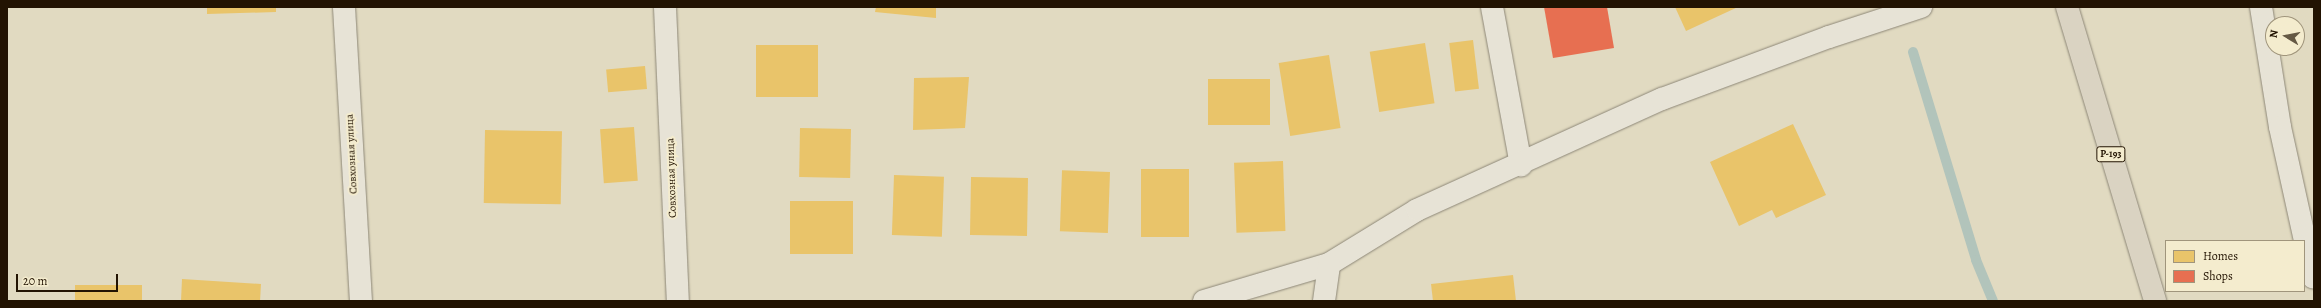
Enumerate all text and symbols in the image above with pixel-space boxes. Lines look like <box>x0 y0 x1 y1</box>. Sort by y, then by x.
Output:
north arrow <box>2265 16 2305 56</box>
text: N <box>2266 29 2282 39</box>
street label: Совхозная улица <box>343 114 361 194</box>
street label: Совхозная улица <box>664 138 680 218</box>
road number: Р-193 <box>2096 146 2126 162</box>
legend <box>2165 240 2305 292</box>
text: Homes <box>2203 248 2238 264</box>
scale bar <box>18 266 120 292</box>
text: Shops <box>2203 268 2233 284</box>
text: 20 m <box>23 273 47 289</box>

